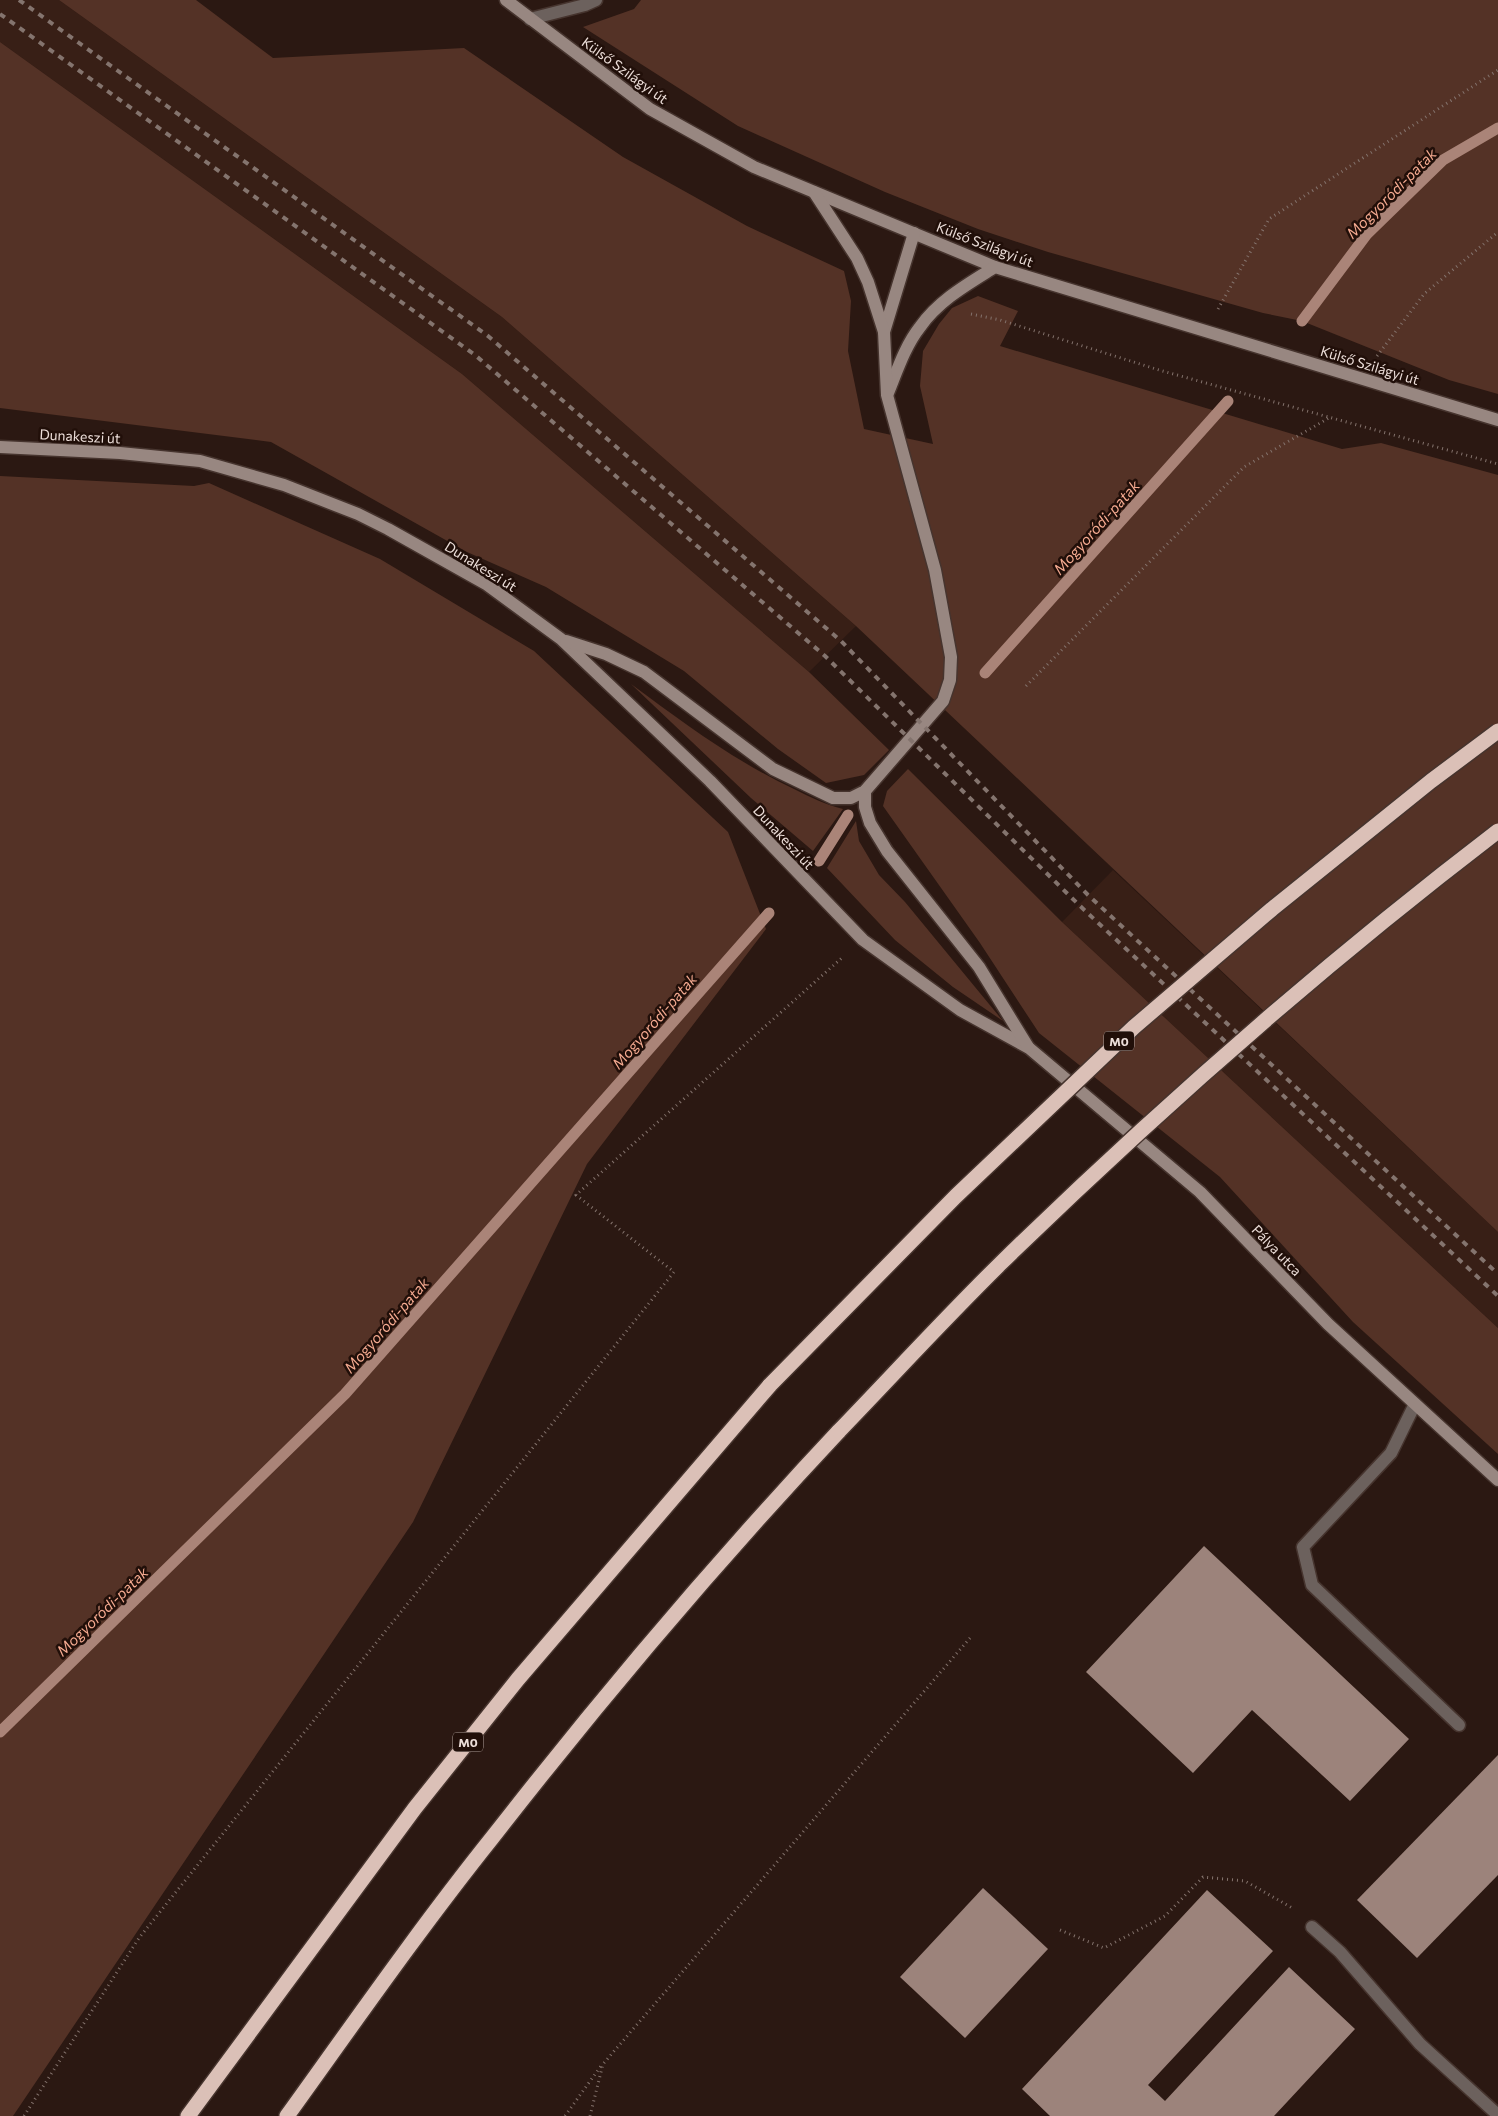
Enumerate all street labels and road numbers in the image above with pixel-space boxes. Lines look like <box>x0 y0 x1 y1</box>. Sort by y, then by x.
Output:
street label: Külső Szilágyi út <box>579 33 672 107</box>
street label: Külső Szilágyi út <box>934 218 1036 270</box>
street label: Külső Szilágyi út <box>1319 342 1422 388</box>
street label: Dunakeszi út <box>39 425 121 447</box>
street label: Dunakeszi út <box>442 537 520 595</box>
street label: Dunakeszi út <box>750 801 818 873</box>
road number: M0 <box>1104 1032 1134 1050</box>
street label: Pálya utca <box>1249 1221 1305 1279</box>
road number: M0 <box>453 1732 483 1751</box>

